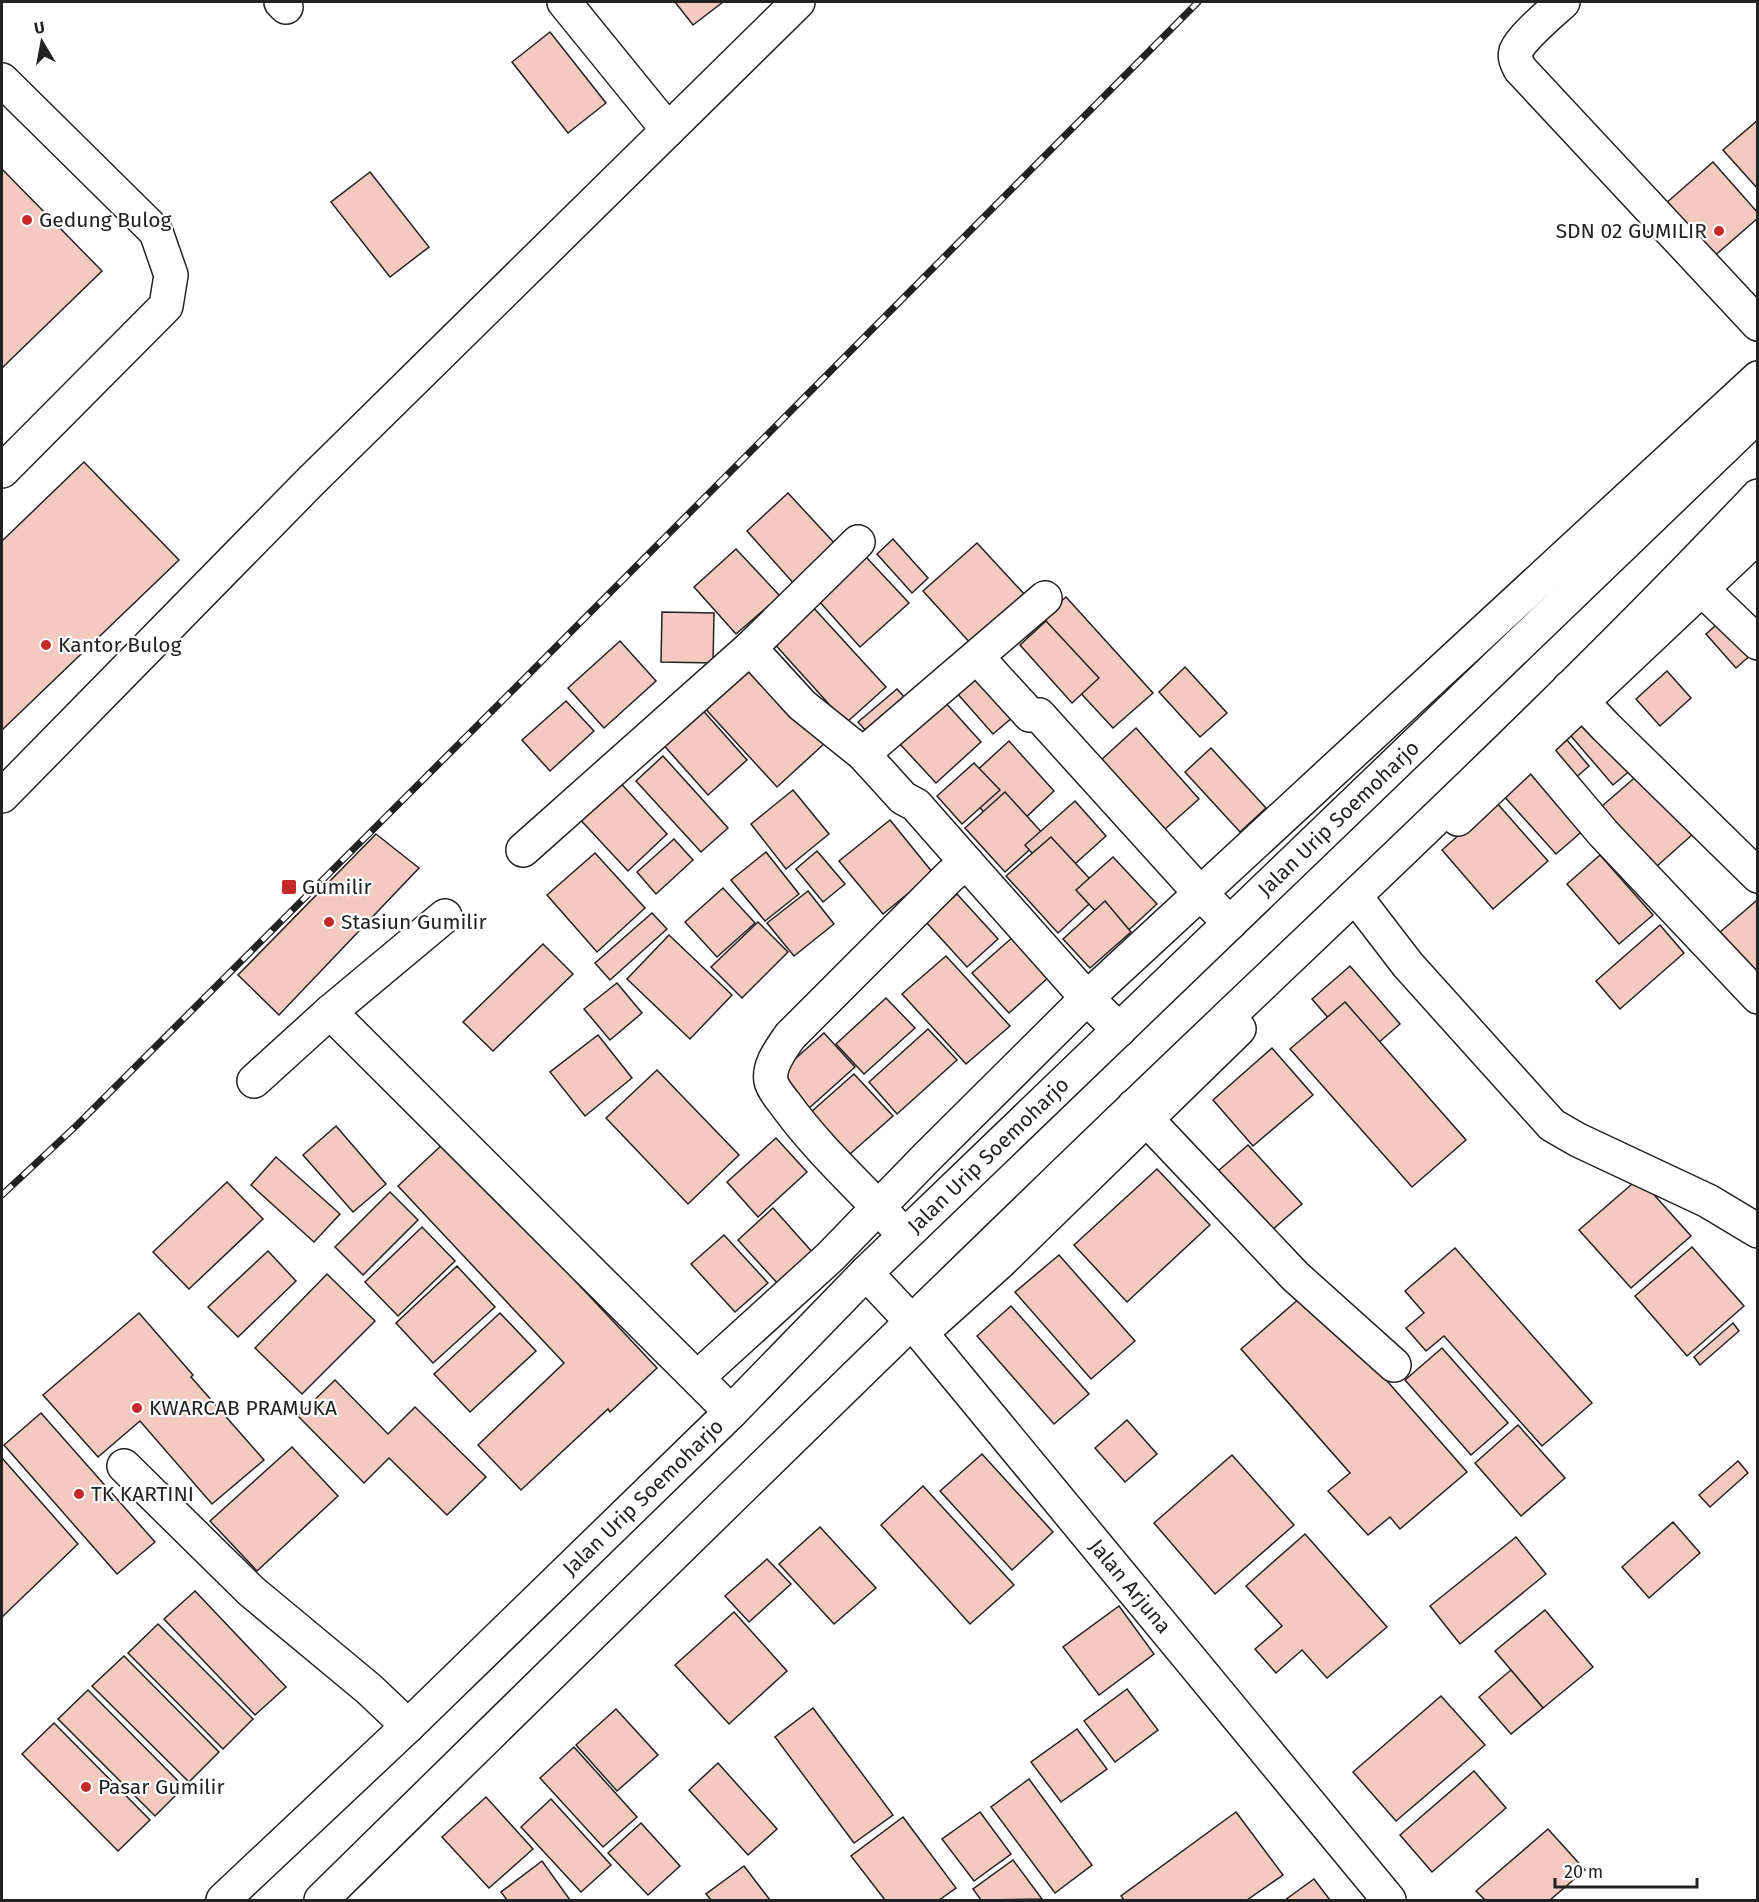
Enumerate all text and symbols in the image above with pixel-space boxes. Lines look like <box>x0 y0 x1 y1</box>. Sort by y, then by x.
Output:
north arrow <box>12 12 72 72</box>
text: U <box>33 17 46 38</box>
place label: Gedung Bulog <box>39 207 172 233</box>
marker: Gedung Bulog <box>20 213 34 227</box>
place label: SDN 02 GUMILIR <box>1556 218 1707 244</box>
marker: SDN 02 GUMILIR <box>1712 224 1726 238</box>
place label: Kantor Bulog <box>58 632 181 658</box>
marker: Kantor Bulog <box>39 638 53 652</box>
street label: Jalan Urip Soemoharjo <box>1252 735 1425 902</box>
place label: Gumilir <box>302 874 372 900</box>
marker: Gumilir <box>280 878 298 896</box>
place label: Stasiun Gumilir <box>341 909 487 935</box>
marker: Stasiun Gumilir <box>322 915 336 929</box>
street label: Jalan Urip Soemoharjo <box>902 1072 1075 1239</box>
place label: KWARCAB PRAMUKA <box>149 1395 337 1421</box>
marker: KWARCAB PRAMUKA <box>130 1401 144 1415</box>
street label: Jalan Urip Soemoharjo <box>557 1413 729 1581</box>
place label: TK KARTINI <box>91 1481 194 1507</box>
marker: TK KARTINI <box>72 1487 86 1501</box>
street label: Jalan Arjuna <box>1084 1534 1177 1639</box>
place label: Pasar Gumilir <box>98 1774 225 1800</box>
marker: Pasar Gumilir <box>79 1780 93 1794</box>
scale bar <box>1555 1851 1698 1889</box>
text: 20 m <box>1564 1861 1603 1883</box>

